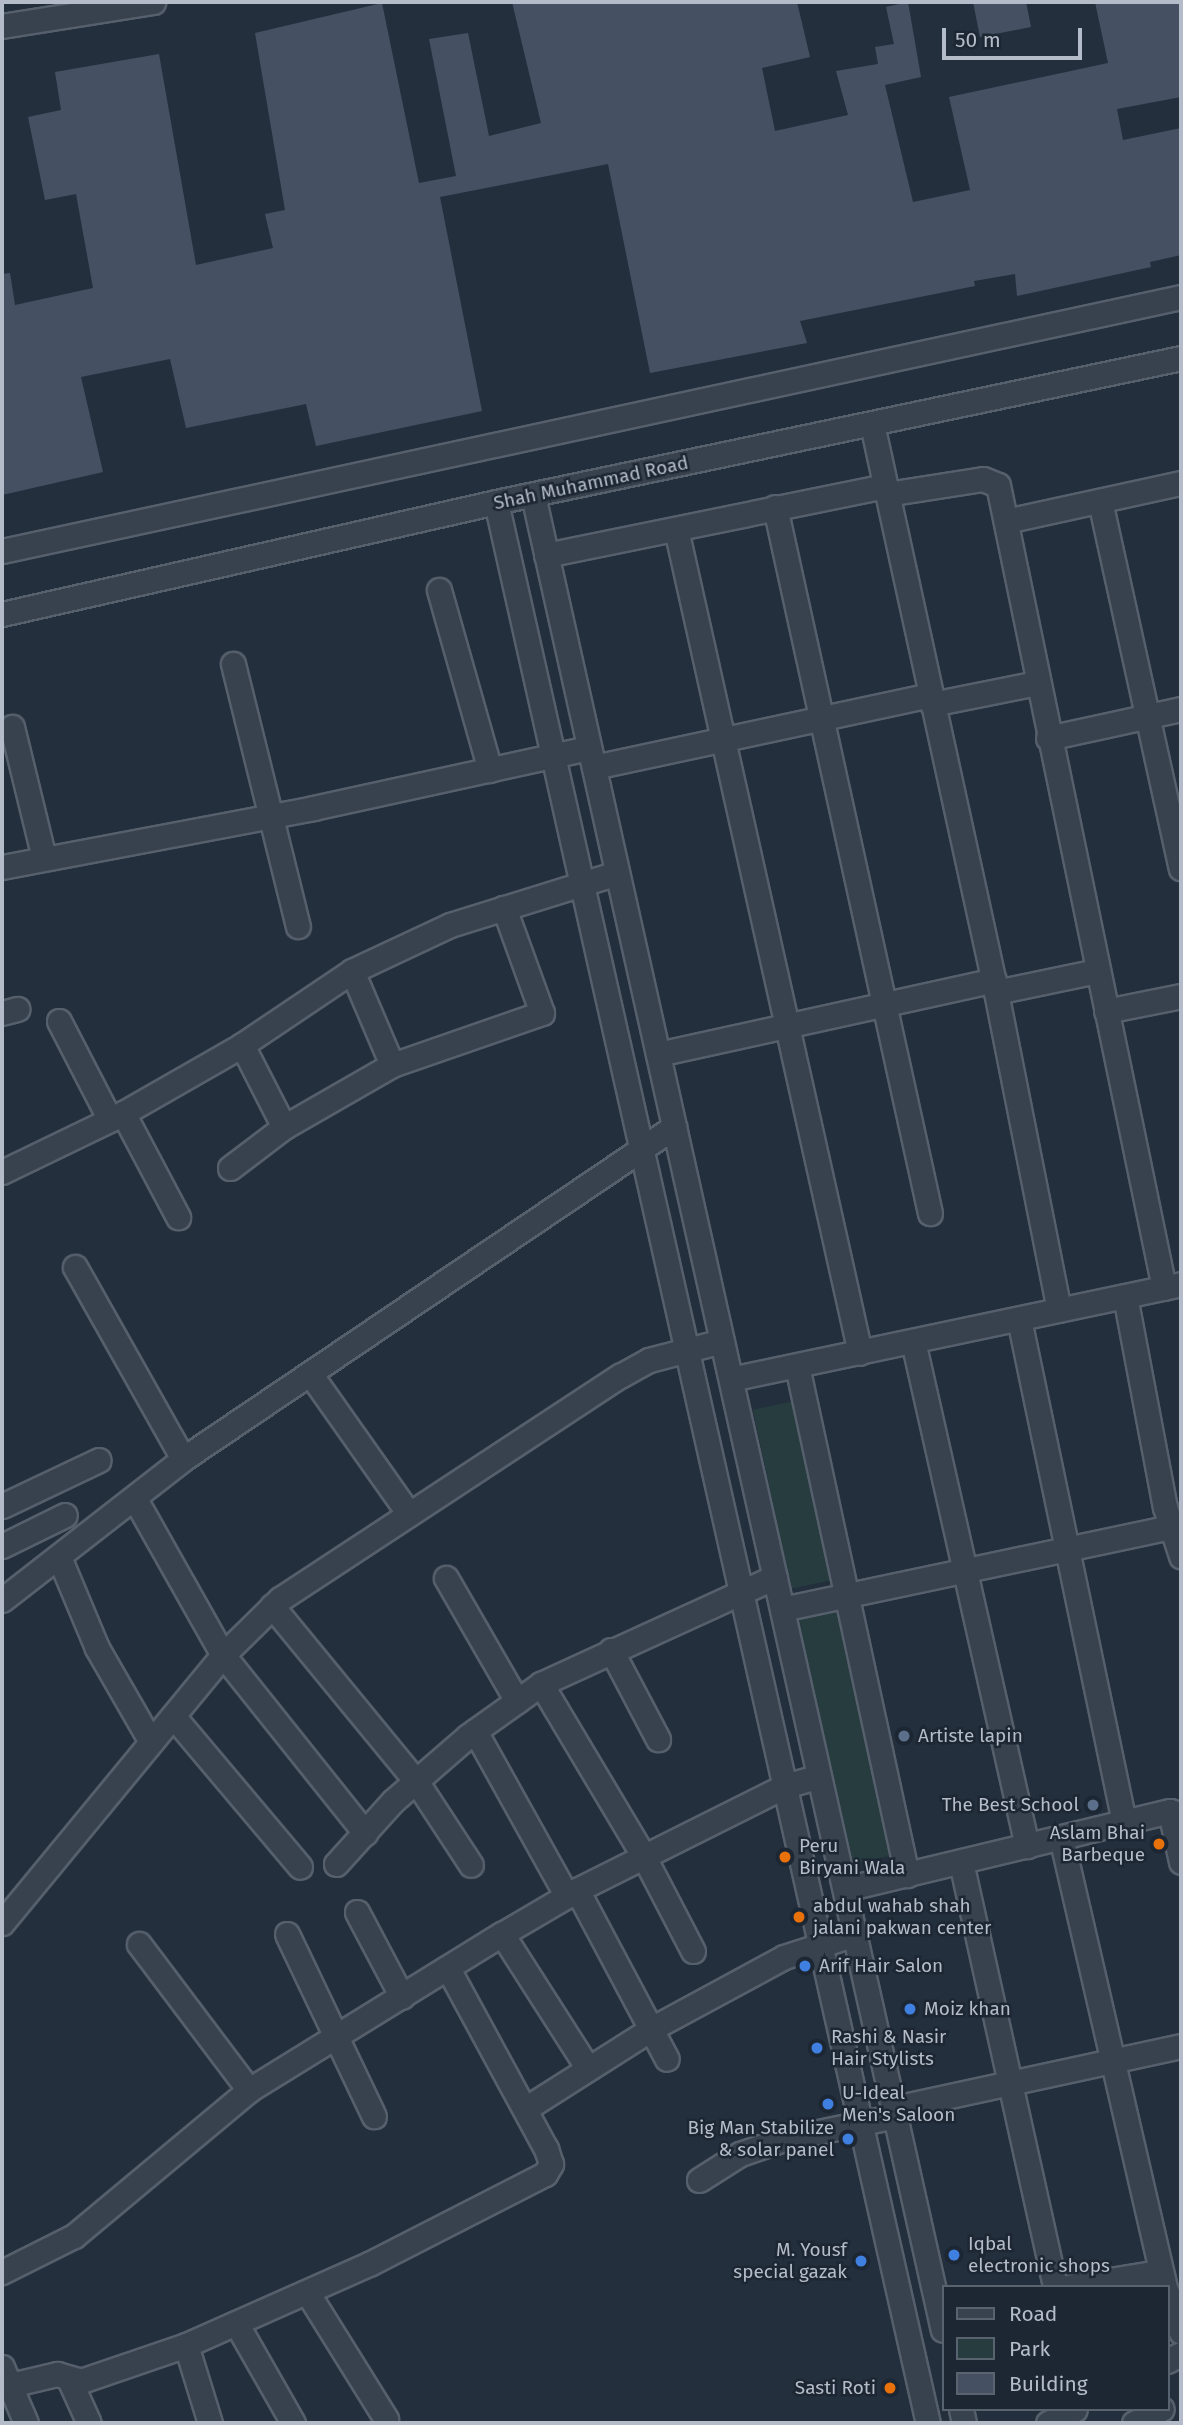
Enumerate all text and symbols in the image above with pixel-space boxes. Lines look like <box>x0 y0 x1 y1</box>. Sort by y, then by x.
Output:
scale bar <box>945 14 1085 58</box>
text: 50 m <box>955 27 1001 53</box>
street label: Shah Muhammad Road <box>492 451 690 515</box>
place label: Artiste lapin <box>918 1725 1023 1747</box>
marker: Artiste lapin <box>896 1728 912 1744</box>
place label: The Best School <box>942 1794 1079 1816</box>
marker: The Best School <box>1085 1797 1101 1813</box>
place label: Aslam Bhai Barbeque <box>1050 1822 1145 1866</box>
place label: Peru Biryani Wala <box>799 1835 905 1879</box>
marker: Aslam Bhai Barbeque <box>1151 1836 1167 1852</box>
marker: Peru Biryani Wala <box>777 1849 793 1865</box>
place label: abdul wahab shah jalani pakwan center <box>813 1895 991 1939</box>
marker: abdul wahab shah jalani pakwan center <box>791 1909 807 1925</box>
place label: Arif Hair Salon <box>819 1955 943 1977</box>
marker: Arif Hair Salon <box>797 1958 813 1974</box>
place label: Moiz khan <box>924 1998 1011 2020</box>
marker: Moiz khan <box>902 2001 918 2017</box>
place label: Rashi & Nasir Hair Stylists <box>831 2026 946 2070</box>
marker: Rashi & Nasir Hair Stylists <box>809 2040 825 2056</box>
place label: U-Ideal Men's Saloon <box>842 2082 955 2126</box>
marker: U-Ideal Men's Saloon <box>820 2096 836 2112</box>
place label: Big Man Stabilize & solar panel <box>687 2117 834 2161</box>
marker: Big Man Stabilize & solar panel <box>840 2131 856 2147</box>
place label: Iqbal electronic shops <box>968 2233 1110 2277</box>
place label: M. Yousf special gazak <box>733 2239 847 2283</box>
marker: Iqbal electronic shops <box>946 2247 962 2263</box>
marker: M. Yousf special gazak <box>853 2253 869 2269</box>
legend <box>942 2285 1169 2411</box>
text: Road <box>1009 2301 1057 2327</box>
text: Park <box>1009 2336 1050 2362</box>
text: Building <box>1009 2371 1088 2397</box>
place label: Sasti Roti <box>795 2377 876 2399</box>
marker: Sasti Roti <box>882 2380 898 2396</box>

